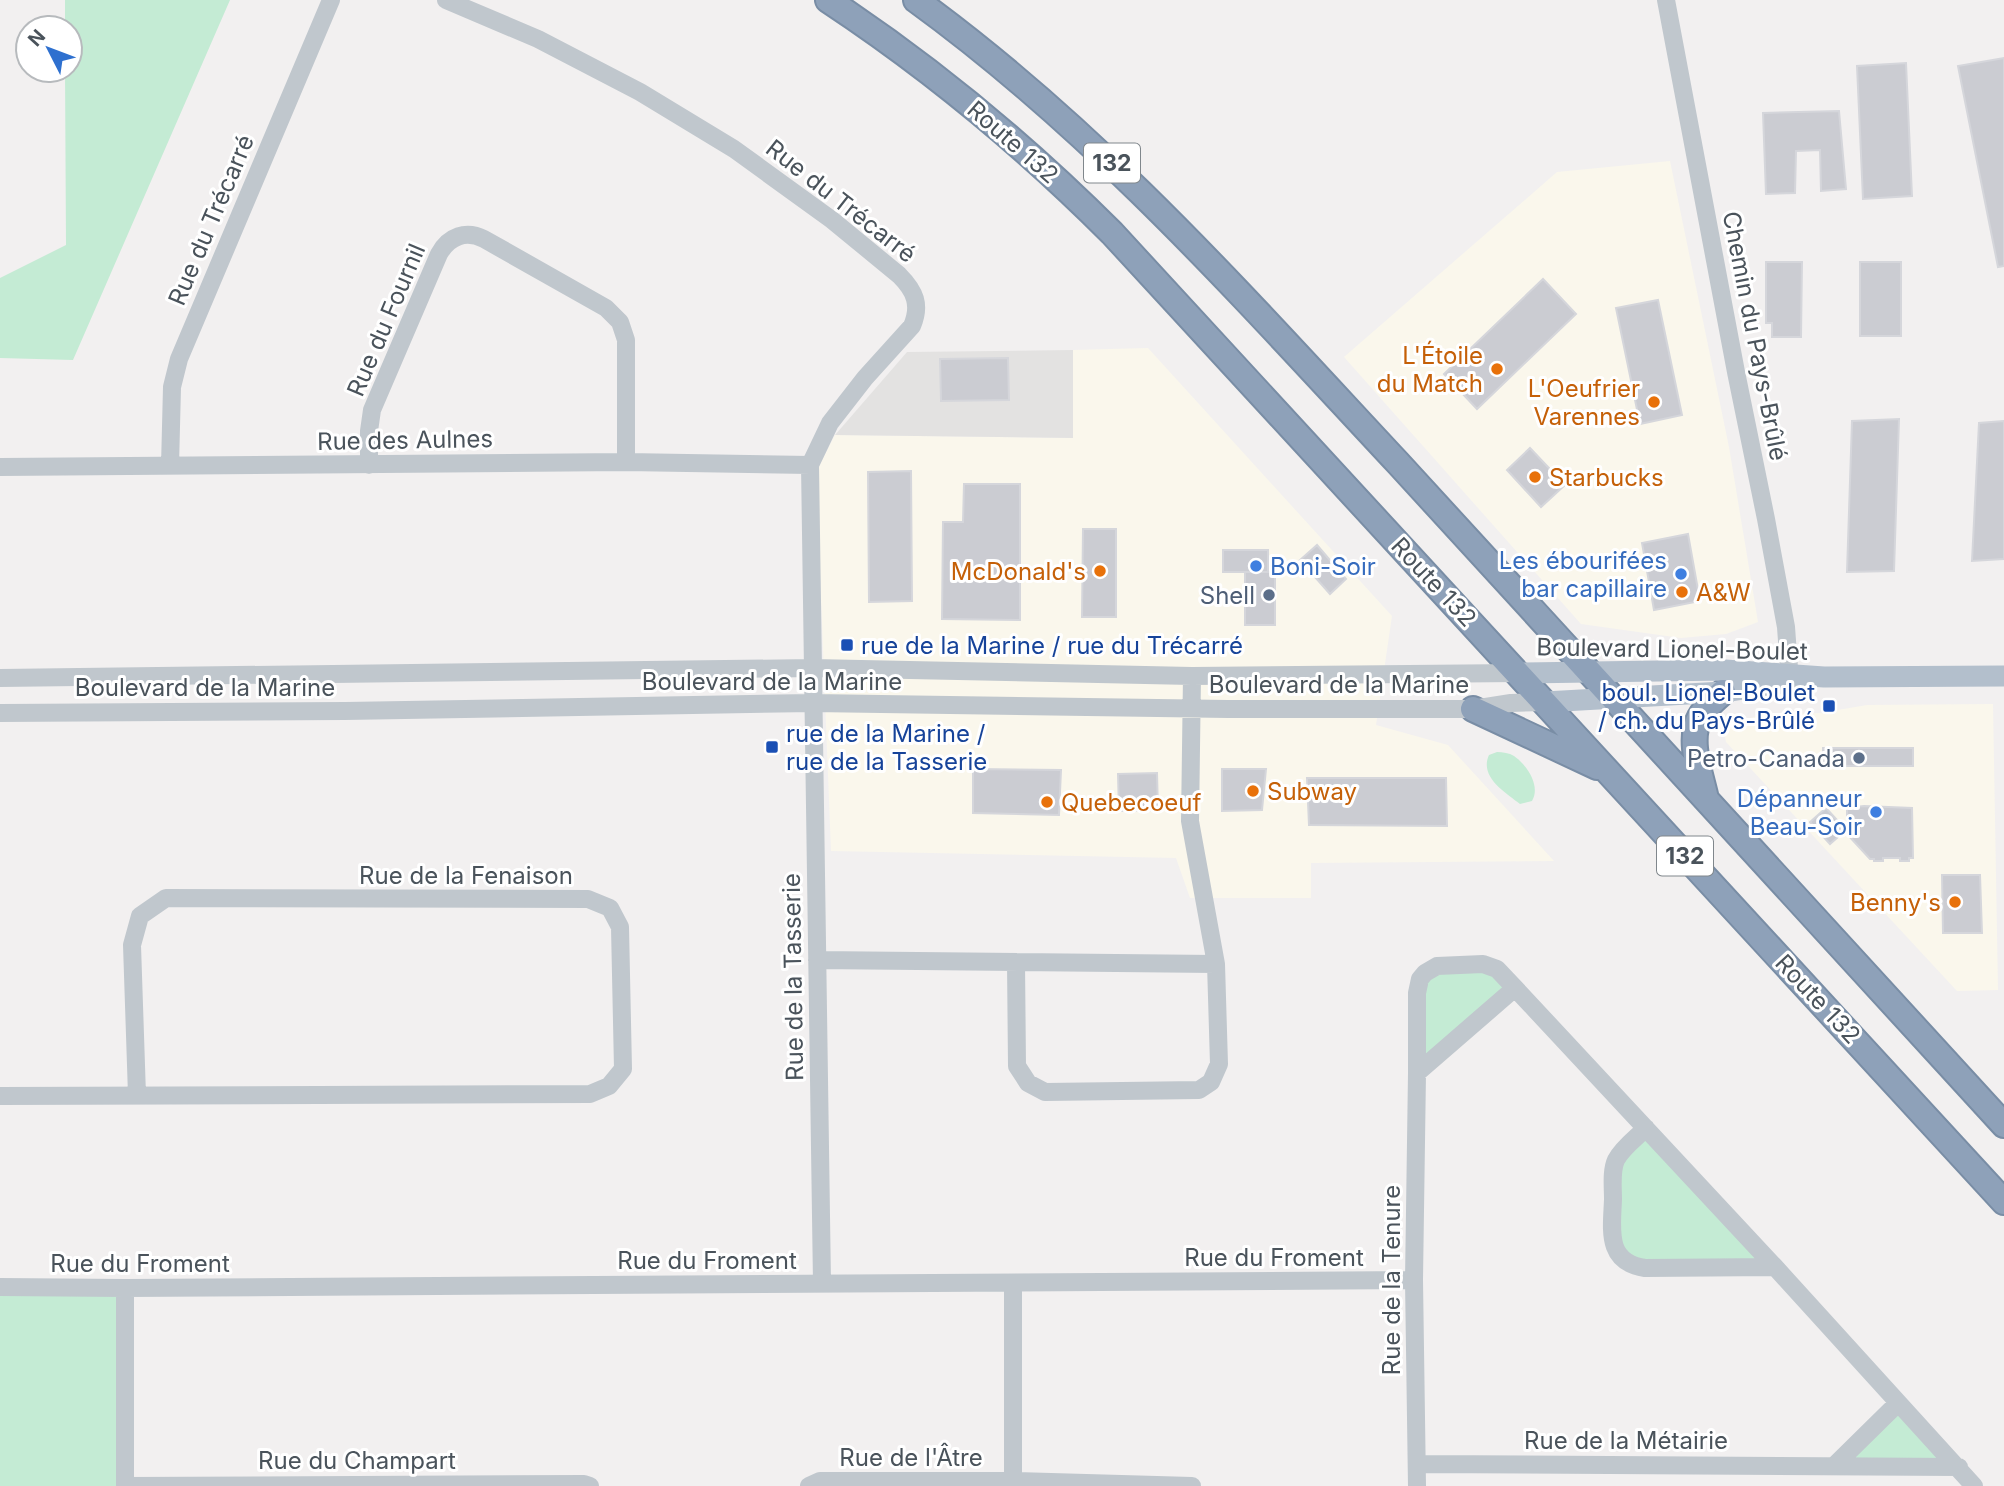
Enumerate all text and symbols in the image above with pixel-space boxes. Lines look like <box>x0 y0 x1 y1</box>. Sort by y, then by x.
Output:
north arrow <box>14 14 84 84</box>
text: N <box>23 25 50 51</box>
street label: Route 132 <box>962 95 1064 189</box>
street label: Rue du Trécarré <box>162 130 260 310</box>
street label: Rue du Trécarré <box>760 133 922 269</box>
road number: 132 <box>1084 144 1140 182</box>
street label: Chemin du Pays-Brûlé <box>1717 209 1793 463</box>
street label: Rue du Fournil <box>341 239 431 401</box>
place label: L'Étoile du Match <box>1377 340 1483 398</box>
marker: L'Étoile du Match <box>1489 361 1505 377</box>
place label: L'Oeufrier Varennes <box>1528 374 1640 431</box>
marker: L'Oeufrier Varennes <box>1646 394 1662 410</box>
street label: Rue des Aulnes <box>317 424 493 456</box>
place label: Starbucks <box>1549 463 1664 492</box>
marker: Starbucks <box>1527 469 1543 485</box>
street label: Route 132 <box>1385 531 1483 633</box>
place label: Les ébourifées bar capillaire <box>1499 546 1667 603</box>
place label: Boni-Soir <box>1270 552 1376 581</box>
place label: McDonald's <box>951 557 1086 586</box>
marker: Boni-Soir <box>1248 558 1264 574</box>
marker: McDonald's <box>1092 563 1108 579</box>
marker: Les ébourifées bar capillaire <box>1673 566 1689 582</box>
place label: A&W <box>1696 578 1751 607</box>
place label: Shell <box>1200 581 1255 610</box>
marker: A&W <box>1674 584 1690 600</box>
marker: Shell <box>1261 587 1277 603</box>
place label: rue de la Marine / rue du Trécarré <box>861 631 1243 660</box>
street label: Boulevard Lionel-Boulet <box>1536 632 1808 666</box>
marker: rue de la Marine / rue du Trécarré <box>839 637 855 653</box>
street label: Boulevard de la Marine <box>642 667 902 696</box>
street label: Boulevard de la Marine <box>1209 670 1469 699</box>
street label: Boulevard de la Marine <box>75 673 335 702</box>
place label: boul. Lionel-Boulet / ch. du Pays-Brûlé <box>1598 678 1815 735</box>
marker: boul. Lionel-Boulet / ch. du Pays-Brûlé <box>1821 698 1837 714</box>
place label: rue de la Marine / rue de la Tasserie <box>786 719 987 776</box>
marker: rue de la Marine / rue de la Tasserie <box>764 739 780 755</box>
place label: Petro-Canada <box>1687 744 1845 773</box>
marker: Petro-Canada <box>1851 750 1867 766</box>
place label: Subway <box>1267 777 1357 806</box>
marker: Subway <box>1245 783 1261 799</box>
place label: Dépanneur Beau-Soir <box>1737 784 1862 841</box>
place label: Quebecoeuf <box>1061 788 1202 817</box>
marker: Quebecoeuf <box>1039 794 1055 810</box>
marker: Dépanneur Beau-Soir <box>1868 804 1884 820</box>
road number: 132 <box>1657 836 1713 876</box>
street label: Rue de la Fenaison <box>359 861 573 890</box>
street label: Rue de la Tasserie <box>777 873 809 1081</box>
place label: Benny's <box>1850 888 1941 917</box>
marker: Benny's <box>1947 894 1963 910</box>
street label: Route 132 <box>1769 948 1867 1050</box>
street label: Rue de la Tenure <box>1377 1185 1406 1375</box>
street label: Rue du Froment <box>1184 1243 1364 1272</box>
street label: Rue du Froment <box>617 1246 797 1275</box>
street label: Rue du Froment <box>50 1249 230 1278</box>
street label: Rue de la Métairie <box>1524 1426 1728 1455</box>
street label: Rue de l'Âtre <box>839 1442 983 1472</box>
street label: Rue du Champart <box>258 1446 456 1475</box>

